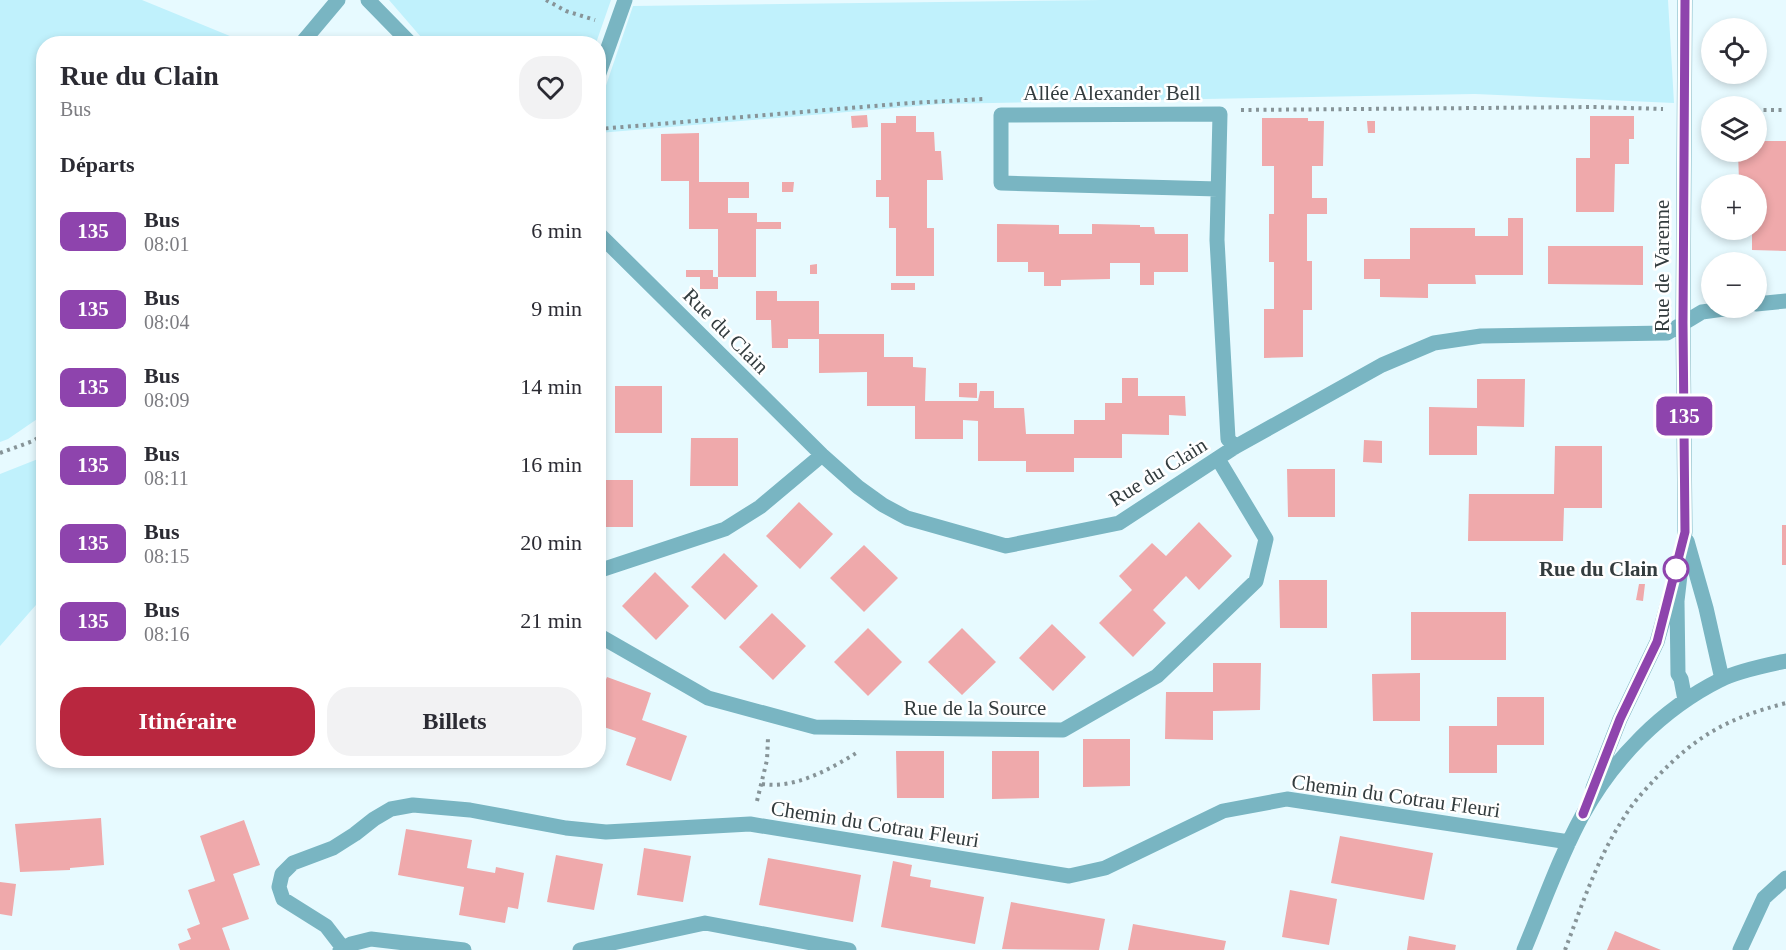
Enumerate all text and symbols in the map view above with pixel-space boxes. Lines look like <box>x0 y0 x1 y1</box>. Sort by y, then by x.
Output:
map controls <box>1701 18 1767 318</box>
button: locate <box>1701 18 1767 84</box>
button: heart <box>519 56 582 119</box>
text: Rue du Clain <box>60 60 219 91</box>
street label: Allée Alexander Bell <box>1023 81 1201 105</box>
button: layers <box>1701 96 1767 162</box>
text: Bus <box>60 98 91 120</box>
text: Départs <box>60 152 135 177</box>
button: + <box>1701 174 1767 240</box>
street label: Rue de Varenne <box>1650 200 1674 332</box>
text: Bus <box>144 207 179 232</box>
text: 6 min <box>531 218 582 243</box>
text: 135 <box>77 219 109 243</box>
text: 08:01 <box>144 233 190 255</box>
button: − <box>1701 252 1767 318</box>
street label: Rue du Clain <box>678 283 774 379</box>
text: Bus <box>144 285 179 310</box>
text: 9 min <box>531 296 582 321</box>
text: 135 <box>77 297 109 321</box>
text: 08:04 <box>144 311 190 333</box>
text: Bus <box>144 363 179 388</box>
text: 14 min <box>520 374 582 399</box>
text: 135 <box>77 375 109 399</box>
text: 08:09 <box>144 389 190 411</box>
line badge: 135 <box>1650 396 1718 436</box>
text: 135 <box>1668 404 1700 428</box>
street label: Rue du Clain <box>1105 432 1212 512</box>
text: Bus <box>144 441 179 466</box>
text: 16 min <box>520 452 582 477</box>
text: 135 <box>77 453 109 477</box>
text: 08:11 <box>144 467 189 489</box>
text: Bus <box>144 519 179 544</box>
text: 20 min <box>520 530 582 555</box>
text: 135 <box>77 531 109 555</box>
text: 08:15 <box>144 545 190 567</box>
marker: Rue du Clain <box>1663 556 1689 582</box>
place label: Rue du Clain <box>1539 557 1658 581</box>
text: Bus <box>144 597 179 622</box>
text: 21 min <box>520 608 582 633</box>
text: 135 <box>77 609 109 633</box>
text: 08:16 <box>144 623 190 645</box>
button: Itinéraire <box>60 687 315 756</box>
button: Billets <box>327 687 582 756</box>
street label: Rue de la Source <box>904 696 1046 720</box>
street label: Chemin du Cotrau Fleuri <box>1290 769 1502 823</box>
street label: Chemin du Cotrau Fleuri <box>769 796 981 852</box>

